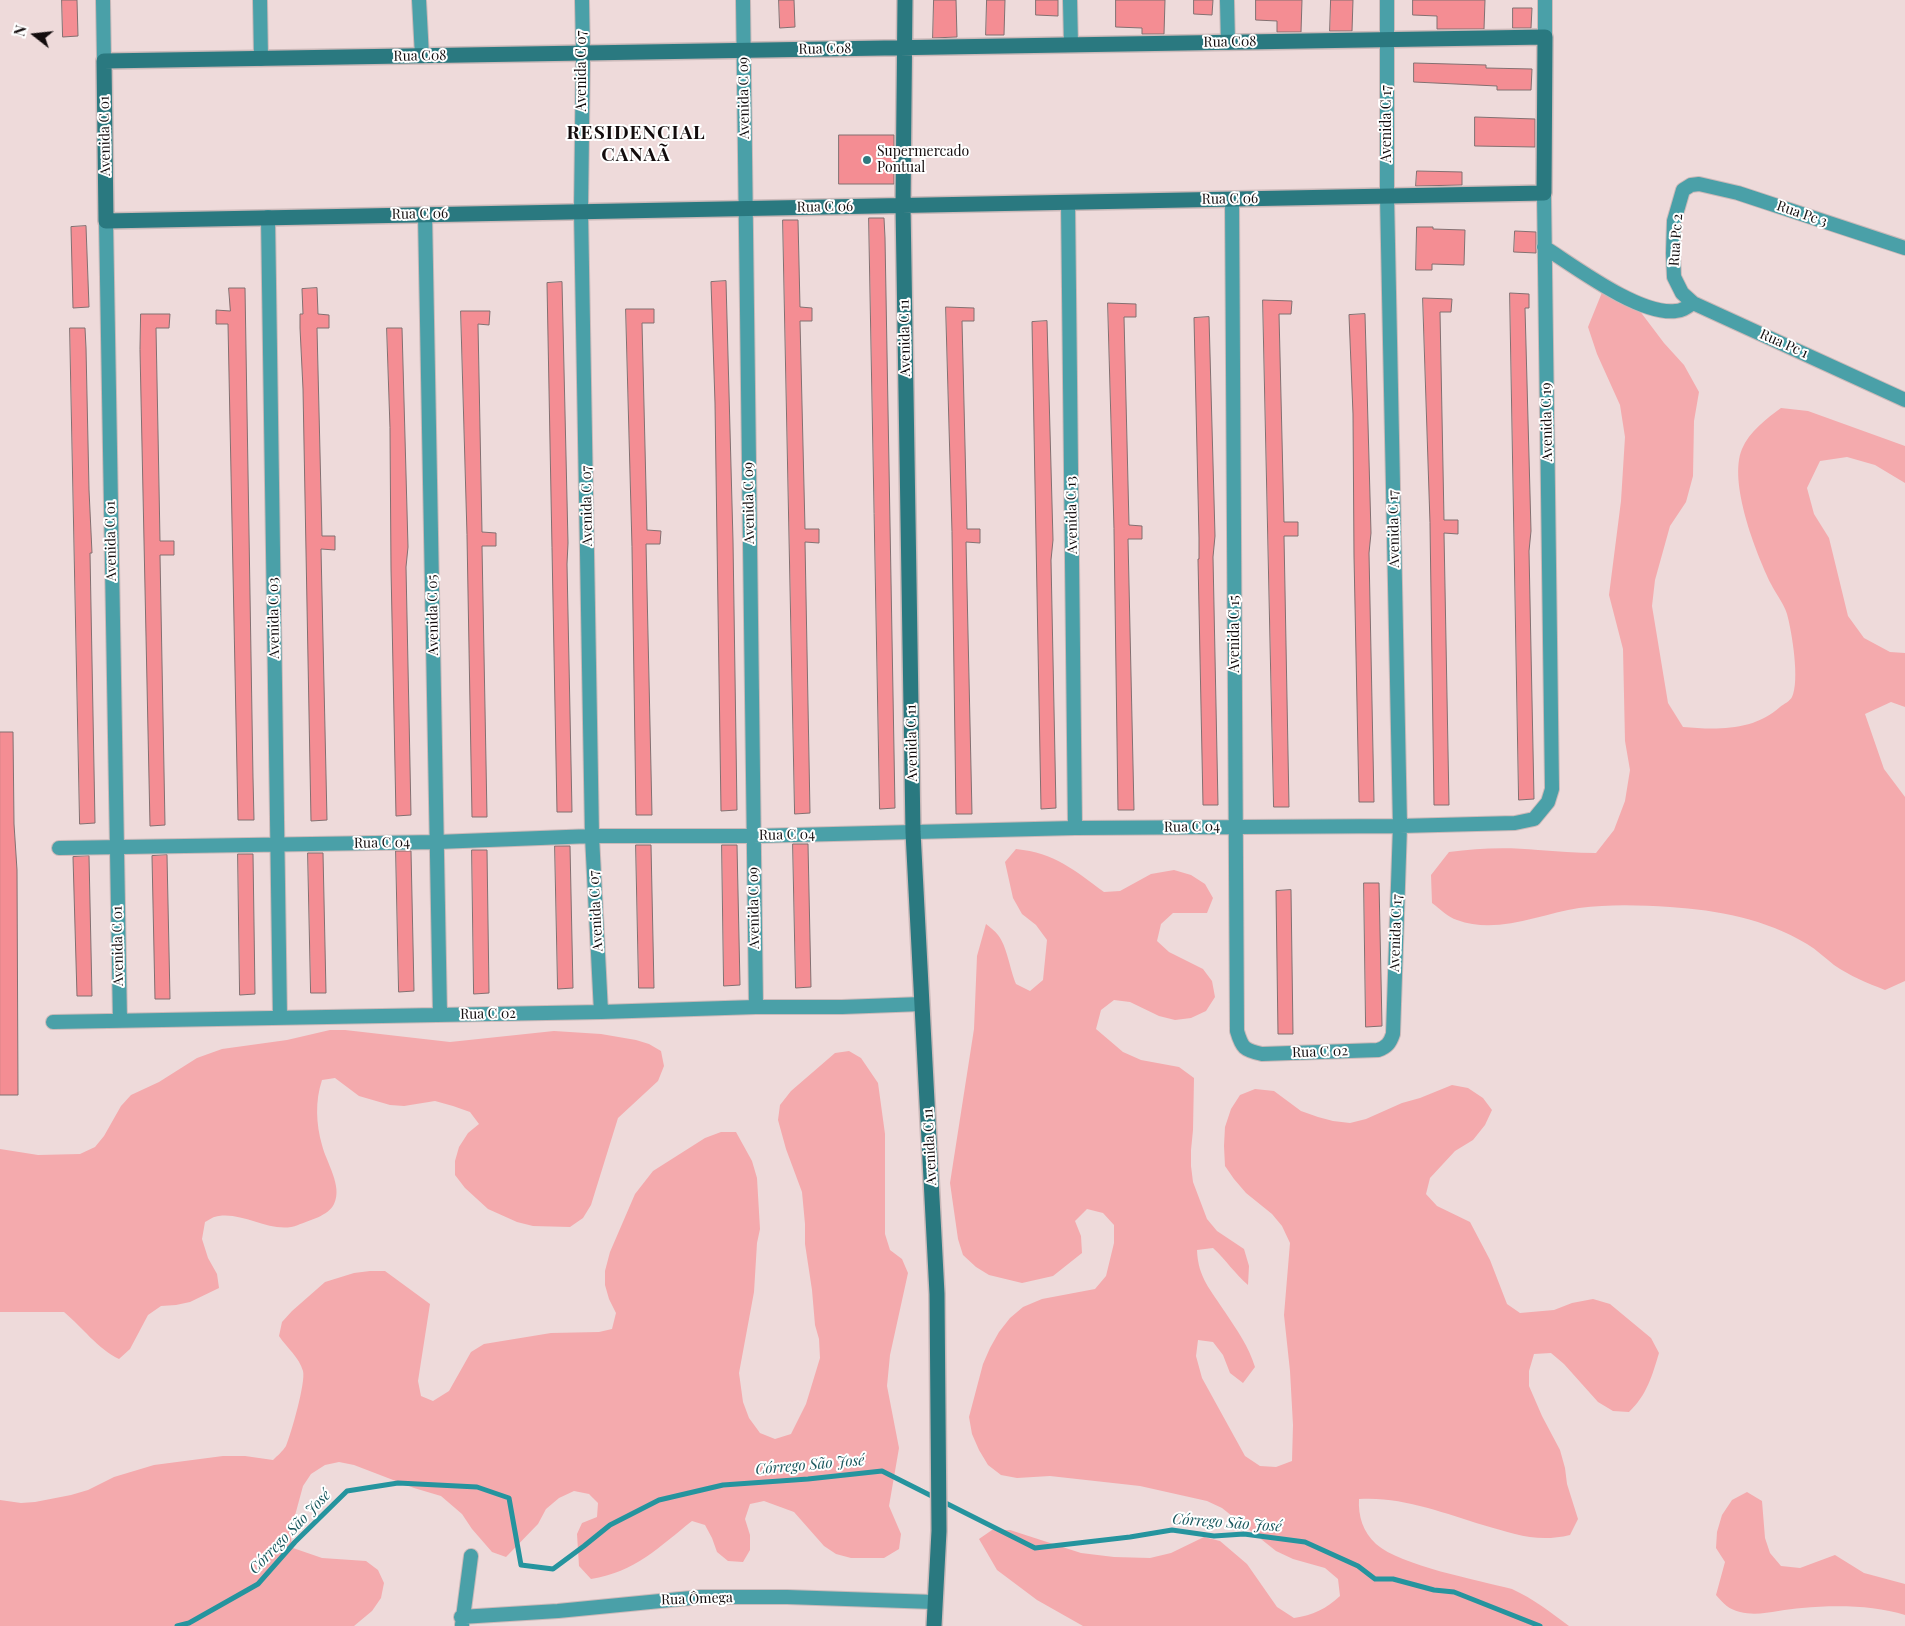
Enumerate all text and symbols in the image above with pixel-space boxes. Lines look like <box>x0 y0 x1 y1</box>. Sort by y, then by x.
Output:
north arrow <box>10 10 60 60</box>
text: N <box>10 23 31 38</box>
street label: Avenida C 07 <box>574 31 590 111</box>
street label: Rua C08 <box>1203 33 1257 51</box>
street label: Rua C08 <box>798 40 852 58</box>
street label: Rua C08 <box>393 47 447 65</box>
street label: Avenida C 09 <box>735 57 753 139</box>
street label: Avenida C 17 <box>1379 85 1395 163</box>
street label: Avenida C 01 <box>96 96 114 176</box>
district label: RESIDENCIAL CANAÃ <box>565 122 707 166</box>
place label: Supermercado Pontual <box>877 144 969 176</box>
marker: Supermercado Pontual <box>861 154 873 166</box>
street label: Rua C 06 <box>1202 190 1258 208</box>
street label: Rua C 06 <box>797 198 853 216</box>
street label: Rua Pc 3 <box>1775 198 1829 230</box>
street label: Rua C 06 <box>392 205 448 223</box>
street label: Rua Pc 2 <box>1666 213 1686 267</box>
street label: Avenida C 11 <box>896 299 914 377</box>
street label: Rua Pc 1 <box>1757 326 1811 362</box>
street label: Avenida C 19 <box>1538 382 1556 462</box>
street label: Avenida C 09 <box>740 462 758 544</box>
street label: Avenida C 07 <box>578 465 596 547</box>
street label: Avenida C 13 <box>1063 476 1081 554</box>
street label: Avenida C 17 <box>1385 490 1403 568</box>
street label: Avenida C 01 <box>102 501 120 581</box>
street label: Avenida C 05 <box>424 574 442 656</box>
street label: Avenida C 03 <box>265 577 283 659</box>
street label: Avenida C 15 <box>1227 595 1243 673</box>
street label: Avenida C 11 <box>903 704 921 782</box>
street label: Rua C 04 <box>1164 818 1220 836</box>
street label: Rua C 04 <box>759 826 815 844</box>
street label: Rua C 04 <box>354 834 410 852</box>
street label: Avenida C 09 <box>745 867 763 949</box>
street label: Avenida C 07 <box>585 870 607 952</box>
street label: Avenida C 17 <box>1386 894 1406 972</box>
street label: Avenida C 01 <box>109 906 127 986</box>
street label: Rua C 02 <box>460 1005 516 1023</box>
street label: Rua C 02 <box>1292 1043 1348 1061</box>
street label: Avenida C 11 <box>920 1108 940 1186</box>
water label: Córrego São José <box>755 1451 865 1479</box>
water label: Córrego São José <box>245 1486 335 1578</box>
water label: Córrego São José <box>1172 1510 1282 1536</box>
street label: Rua Ômega <box>661 1589 733 1609</box>

